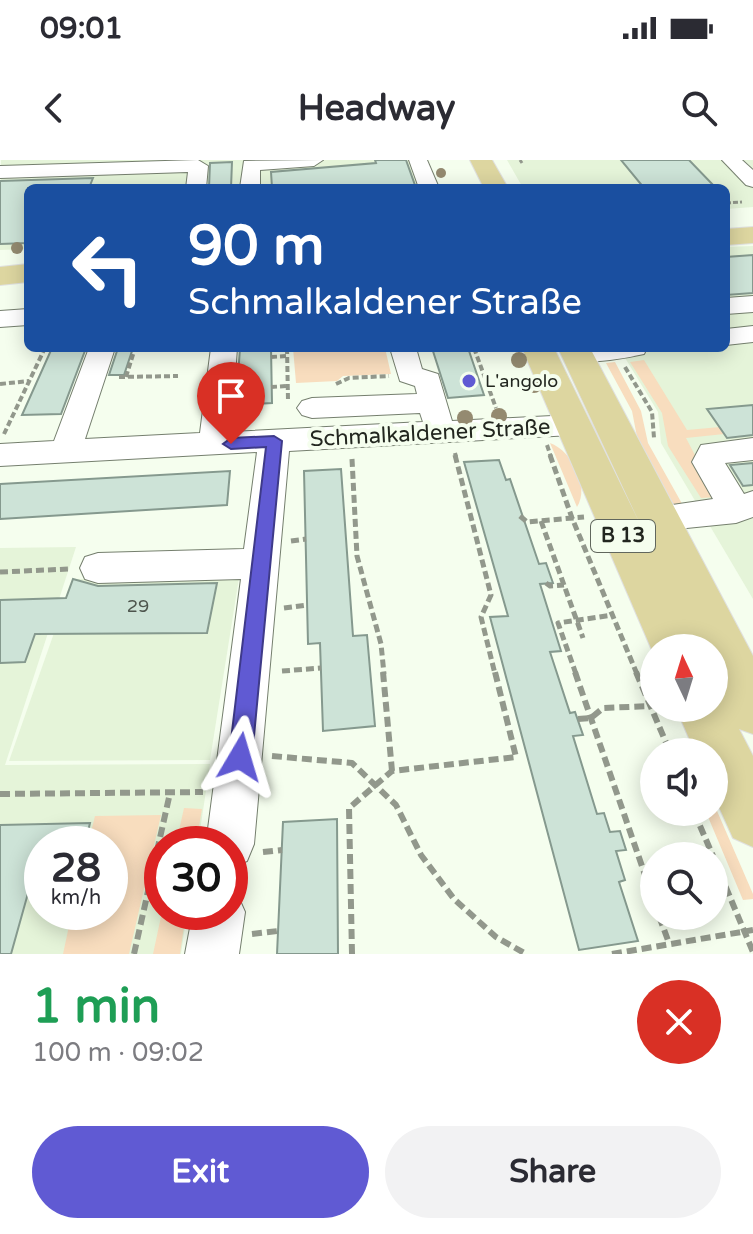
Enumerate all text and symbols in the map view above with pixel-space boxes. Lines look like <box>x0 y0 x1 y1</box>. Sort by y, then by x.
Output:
text: 09:01 <box>40 10 123 47</box>
icon: back <box>32 86 76 130</box>
icon: search <box>677 86 721 130</box>
text: Headway <box>298 87 455 130</box>
text: 90 m <box>188 213 324 280</box>
icon: left <box>56 216 160 320</box>
text: Schmalkaldener Straße <box>188 281 582 324</box>
pin <box>197 362 265 444</box>
place label: L'angolo <box>485 370 558 392</box>
marker: L'angolo <box>460 372 478 390</box>
icon: arrive <box>209 374 253 418</box>
street label: Schmalkaldener Straße <box>309 414 551 452</box>
road number: B 13 <box>591 520 655 552</box>
house number: 29 <box>127 595 149 617</box>
north arrow <box>640 634 728 722</box>
map controls <box>640 634 728 930</box>
position arrow <box>198 715 282 799</box>
button: sound <box>640 738 728 826</box>
speed limit sign: 30 <box>144 826 248 930</box>
button: search <box>640 842 728 930</box>
text: 28 <box>51 844 101 892</box>
text: km/h <box>51 886 101 910</box>
text: 1 min <box>32 978 160 1036</box>
button: close <box>637 980 721 1064</box>
text: 100 m · 09:02 <box>32 1037 204 1068</box>
button: Exit <box>32 1126 369 1218</box>
button: Share <box>385 1126 721 1218</box>

